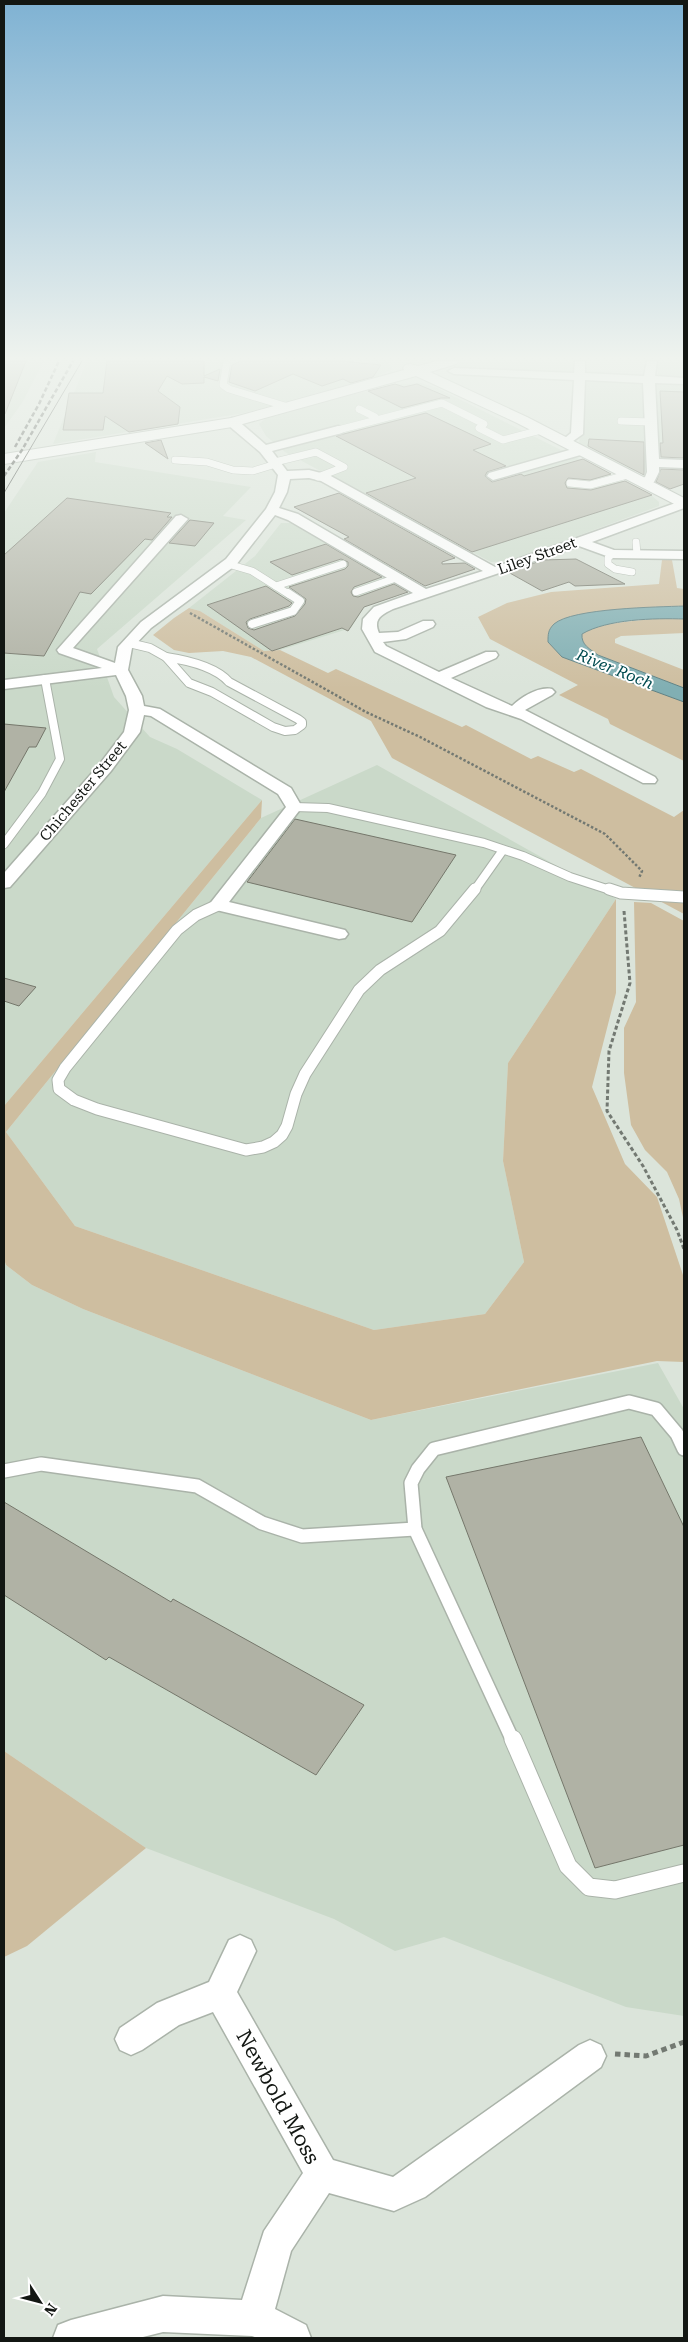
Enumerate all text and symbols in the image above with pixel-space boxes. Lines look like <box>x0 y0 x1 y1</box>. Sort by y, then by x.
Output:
street label: Liley Street <box>495 533 579 579</box>
water label: River Roch <box>573 645 656 693</box>
street label: Chichester Street <box>36 737 130 845</box>
street label: Newbold Moss <box>231 2026 325 2168</box>
north arrow <box>15 2277 65 2327</box>
text: N <box>41 2301 60 2319</box>

